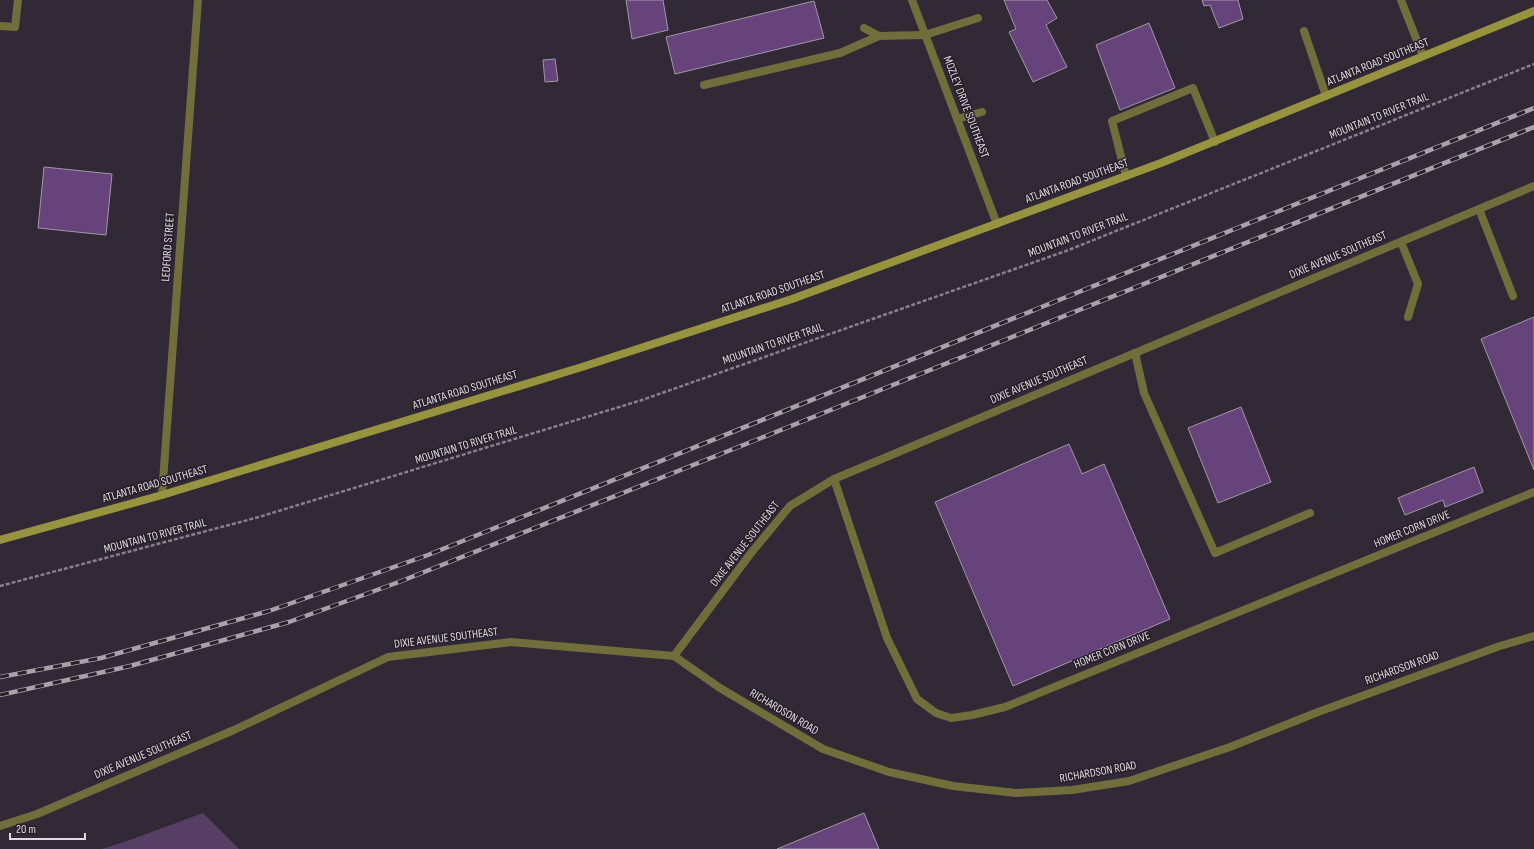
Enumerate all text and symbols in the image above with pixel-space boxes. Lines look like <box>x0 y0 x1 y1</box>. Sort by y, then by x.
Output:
street label: ATLANTA ROAD SOUTHEAST <box>1324 35 1431 90</box>
street label: MOZLEY DRIVE SOUTHEAST <box>940 54 992 160</box>
street label: MOUNTAIN TO RIVER TRAIL <box>1327 89 1431 143</box>
street label: ATLANTA ROAD SOUTHEAST <box>1022 155 1131 207</box>
street label: MOUNTAIN TO RIVER TRAIL <box>1026 209 1131 261</box>
street label: LEDFORD STREET <box>158 212 178 282</box>
street label: DIXIE AVENUE SOUTHEAST <box>1287 228 1389 282</box>
street label: ATLANTA ROAD SOUTHEAST <box>718 267 827 317</box>
street label: MOUNTAIN TO RIVER TRAIL <box>721 320 826 368</box>
street label: DIXIE AVENUE SOUTHEAST <box>988 353 1090 407</box>
street label: ATLANTA ROAD SOUTHEAST <box>410 367 519 413</box>
street label: MOUNTAIN TO RIVER TRAIL <box>413 422 519 468</box>
street label: ATLANTA ROAD SOUTHEAST <box>100 462 210 506</box>
street label: DIXIE AVENUE SOUTHEAST <box>707 498 783 590</box>
street label: HOMER CORN DRIVE <box>1372 507 1452 551</box>
street label: MOUNTAIN TO RIVER TRAIL <box>102 515 209 557</box>
street label: DIXIE AVENUE SOUTHEAST <box>393 624 499 652</box>
street label: HOMER CORN DRIVE <box>1072 628 1152 672</box>
street label: RICHARDSON ROAD <box>1363 648 1441 688</box>
street label: RICHARDSON ROAD <box>747 686 821 739</box>
street label: DIXIE AVENUE SOUTHEAST <box>92 728 194 782</box>
street label: RICHARDSON ROAD <box>1058 758 1138 786</box>
scale bar <box>10 815 85 841</box>
text: 20 m <box>16 822 36 837</box>

